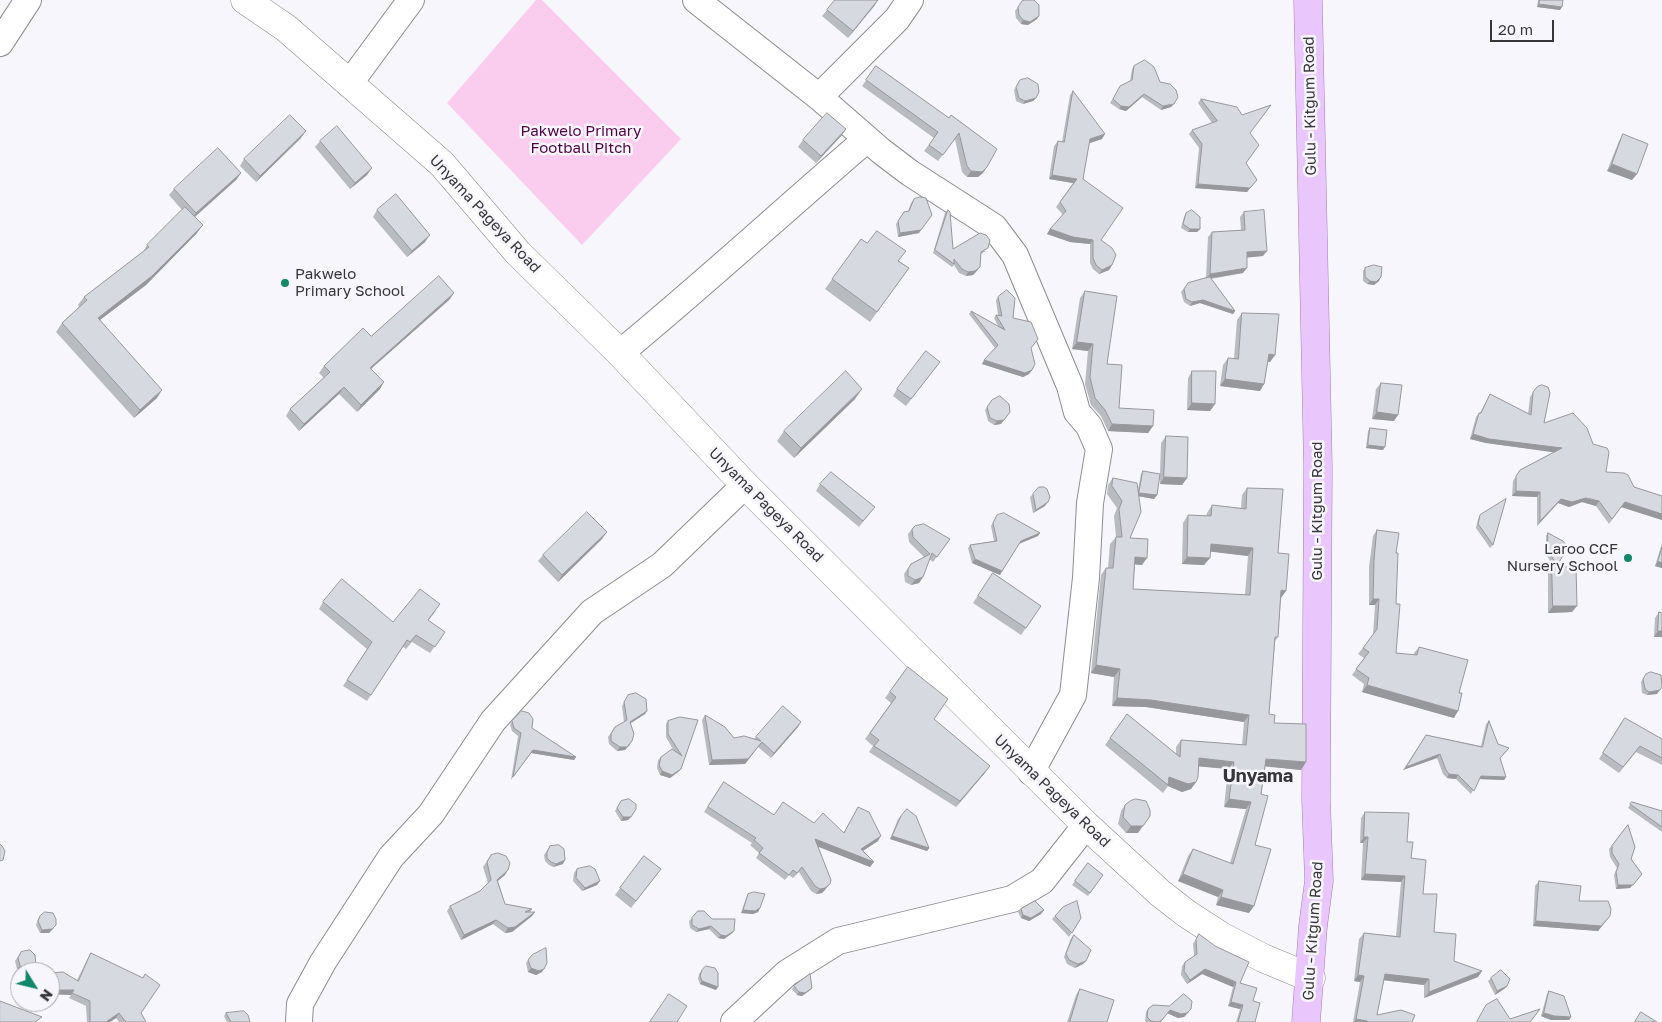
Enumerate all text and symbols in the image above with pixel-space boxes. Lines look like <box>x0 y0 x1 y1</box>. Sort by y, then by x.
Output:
scale bar <box>1492 10 1556 42</box>
text: 20 m <box>1498 20 1533 38</box>
street label: Gulu - Kitgum Road <box>1300 36 1320 176</box>
park label: Pakwelo Primary Football Pitch <box>520 122 642 157</box>
street label: Unyama Pageya Road <box>426 151 544 277</box>
place label: Pakwelo Primary School <box>295 265 405 300</box>
marker: Pakwelo Primary School <box>279 277 291 289</box>
street label: Gulu - Kitgum Road <box>1308 441 1326 581</box>
street label: Unyama Pageya Road <box>705 444 827 566</box>
place label: Laroo CCF Nursery School <box>1507 540 1618 575</box>
marker: Laroo CCF Nursery School <box>1622 552 1634 564</box>
street label: Unyama Pageya Road <box>990 731 1114 851</box>
district label: Unyama <box>1223 765 1293 787</box>
street label: Gulu - Kitgum Road <box>1299 861 1327 1001</box>
north arrow <box>10 962 60 1012</box>
text: N <box>37 986 57 1005</box>

